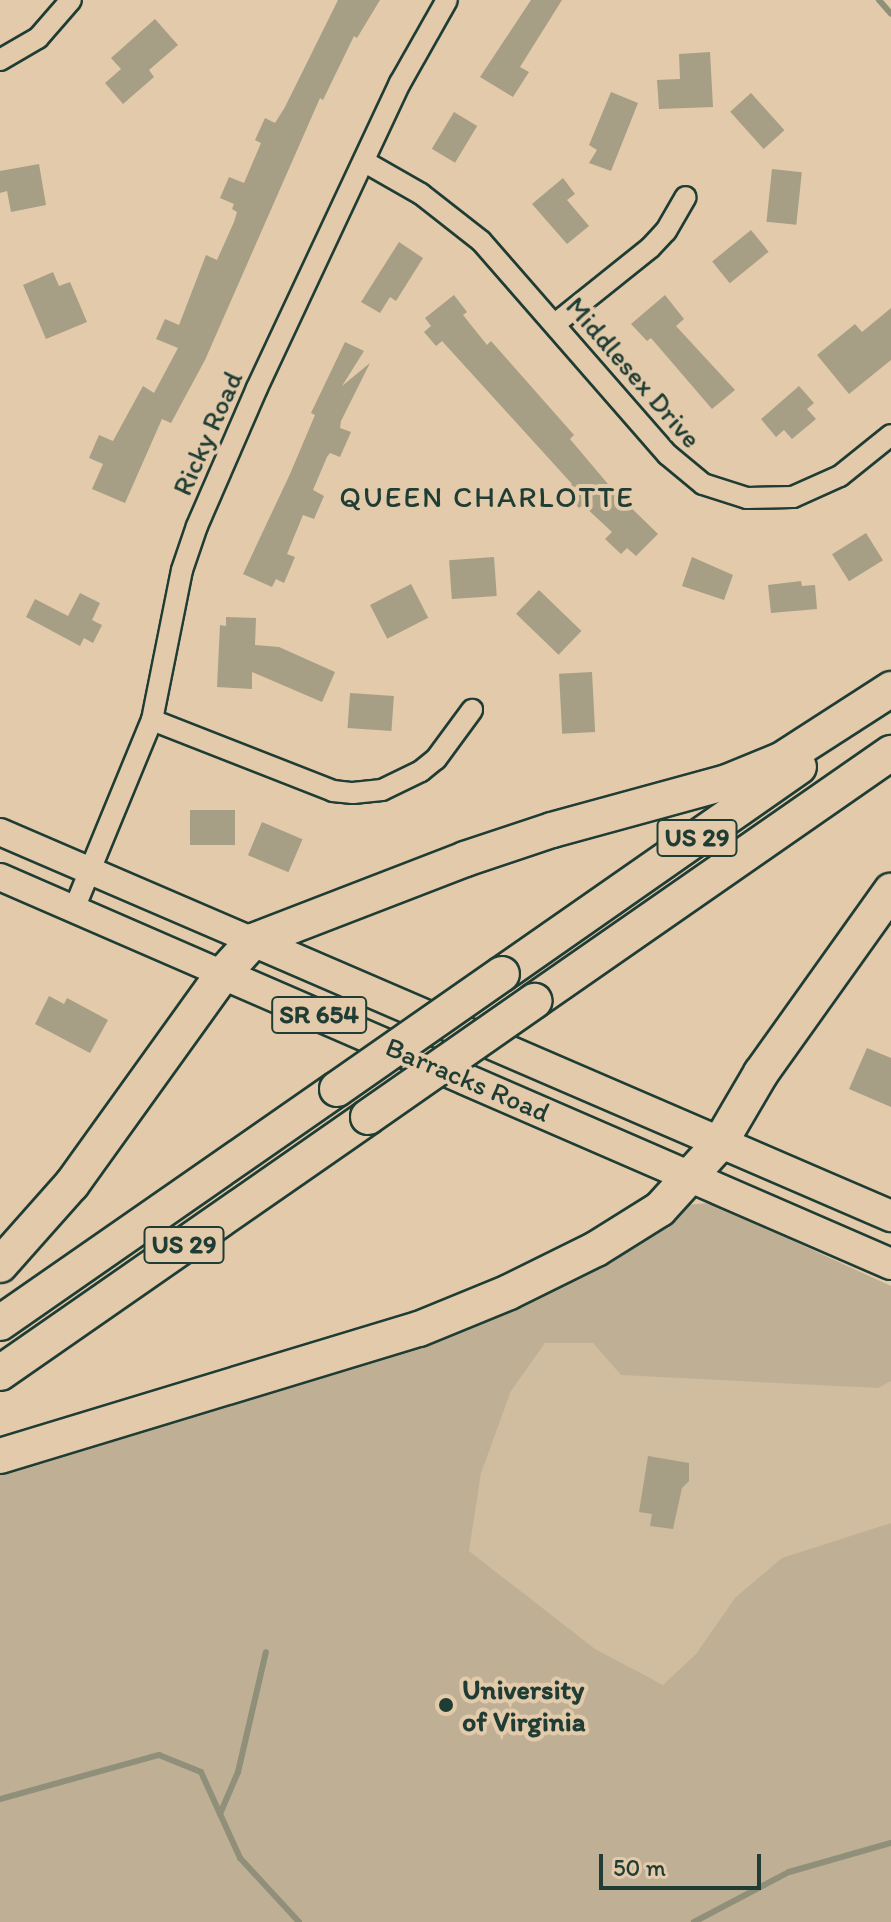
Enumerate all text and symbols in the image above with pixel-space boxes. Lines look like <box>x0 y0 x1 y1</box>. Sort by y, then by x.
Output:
street label: Middlesex Drive <box>559 290 709 454</box>
street label: Ricky Road <box>165 366 249 500</box>
district label: QUEEN CHARLOTTE <box>339 479 635 515</box>
road number: US 29 <box>655 816 739 860</box>
road number: SR 654 <box>271 993 367 1037</box>
street label: Barracks Road <box>381 1029 555 1129</box>
road number: US 29 <box>142 1223 226 1267</box>
place label: University of Virginia <box>462 1672 587 1738</box>
marker: University of Virginia <box>437 1696 455 1714</box>
scale bar <box>603 1838 765 1888</box>
text: 50 m <box>613 1853 666 1882</box>

